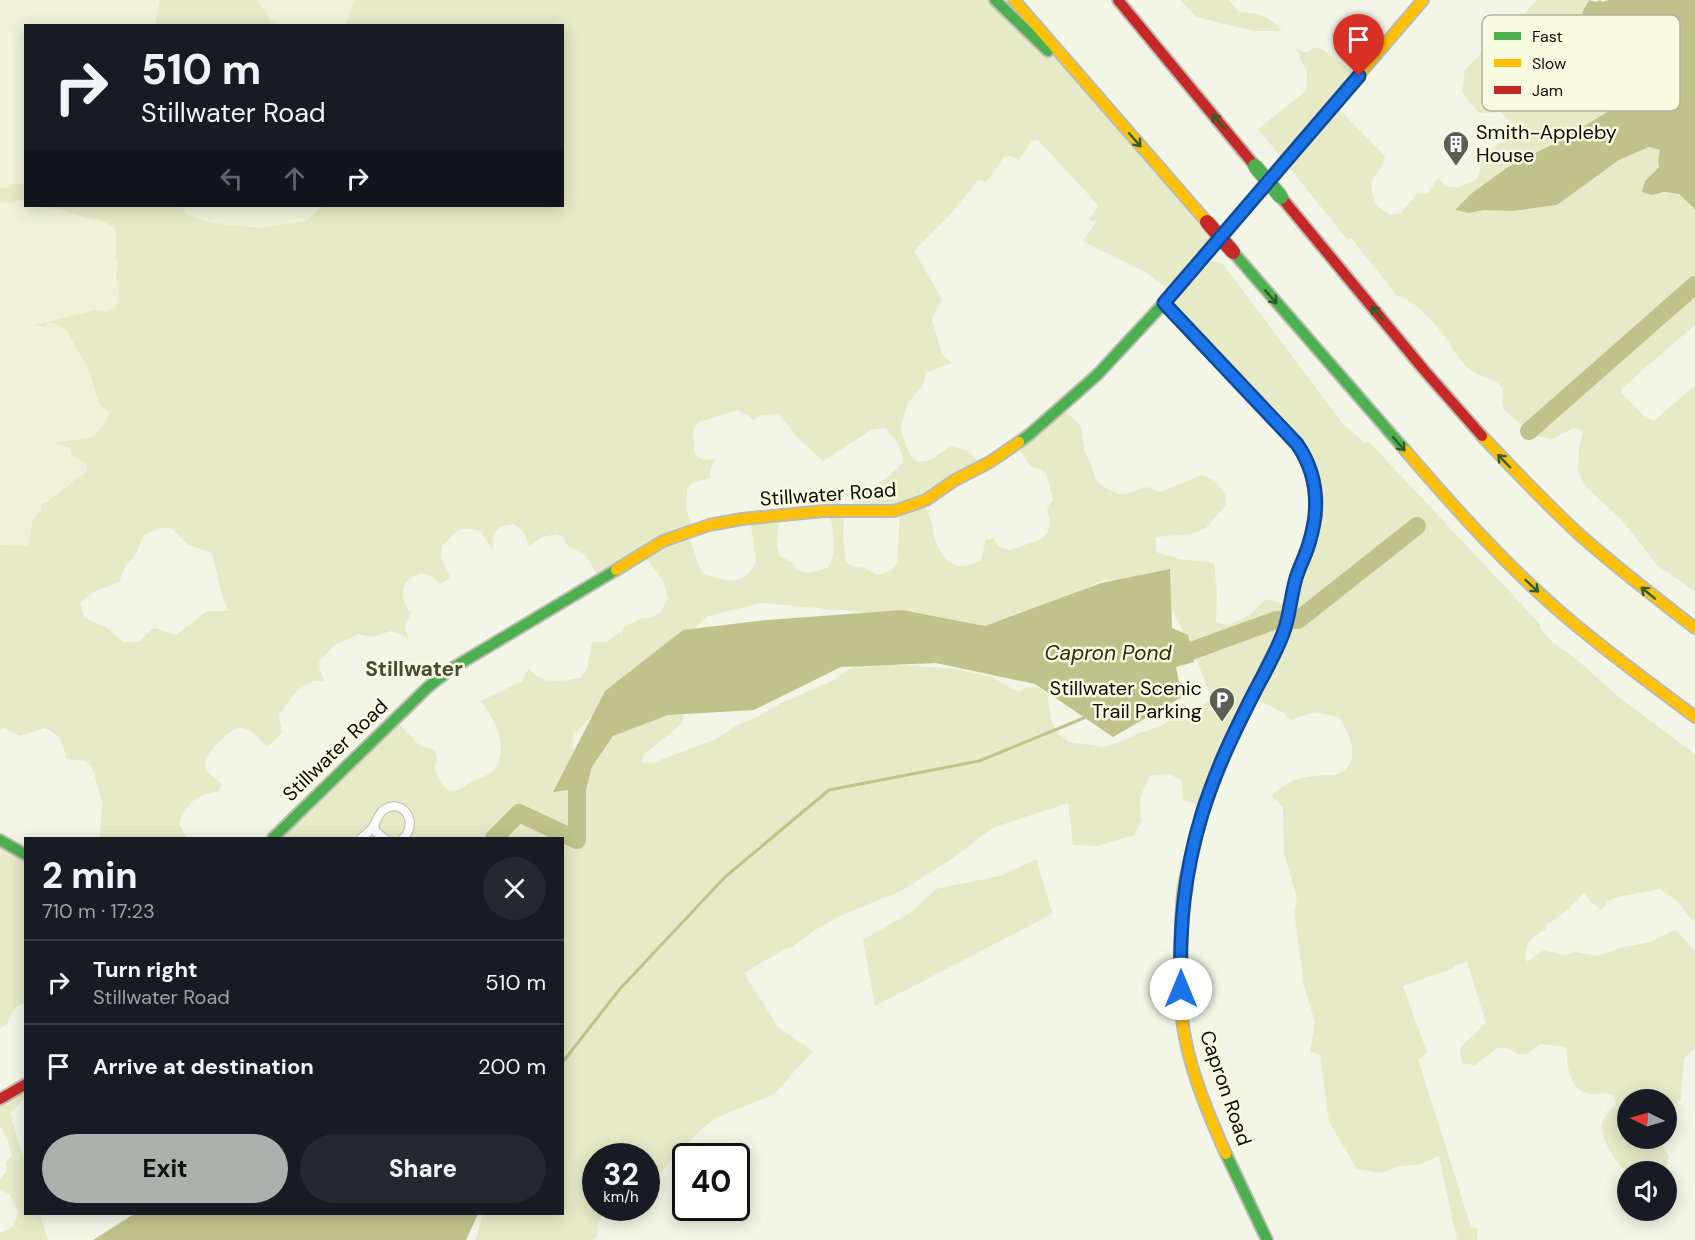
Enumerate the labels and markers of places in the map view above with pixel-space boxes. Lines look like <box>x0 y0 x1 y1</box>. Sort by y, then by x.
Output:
pin <box>1333 14 1384 76</box>
place label: Smith-Appleby House <box>1476 119 1617 168</box>
building icon: Smith-Appleby House <box>1441 129 1471 167</box>
place label: Stillwater Scenic Trail Parking <box>1050 675 1202 724</box>
parking icon: Stillwater Scenic Trail Parking <box>1207 685 1237 723</box>

